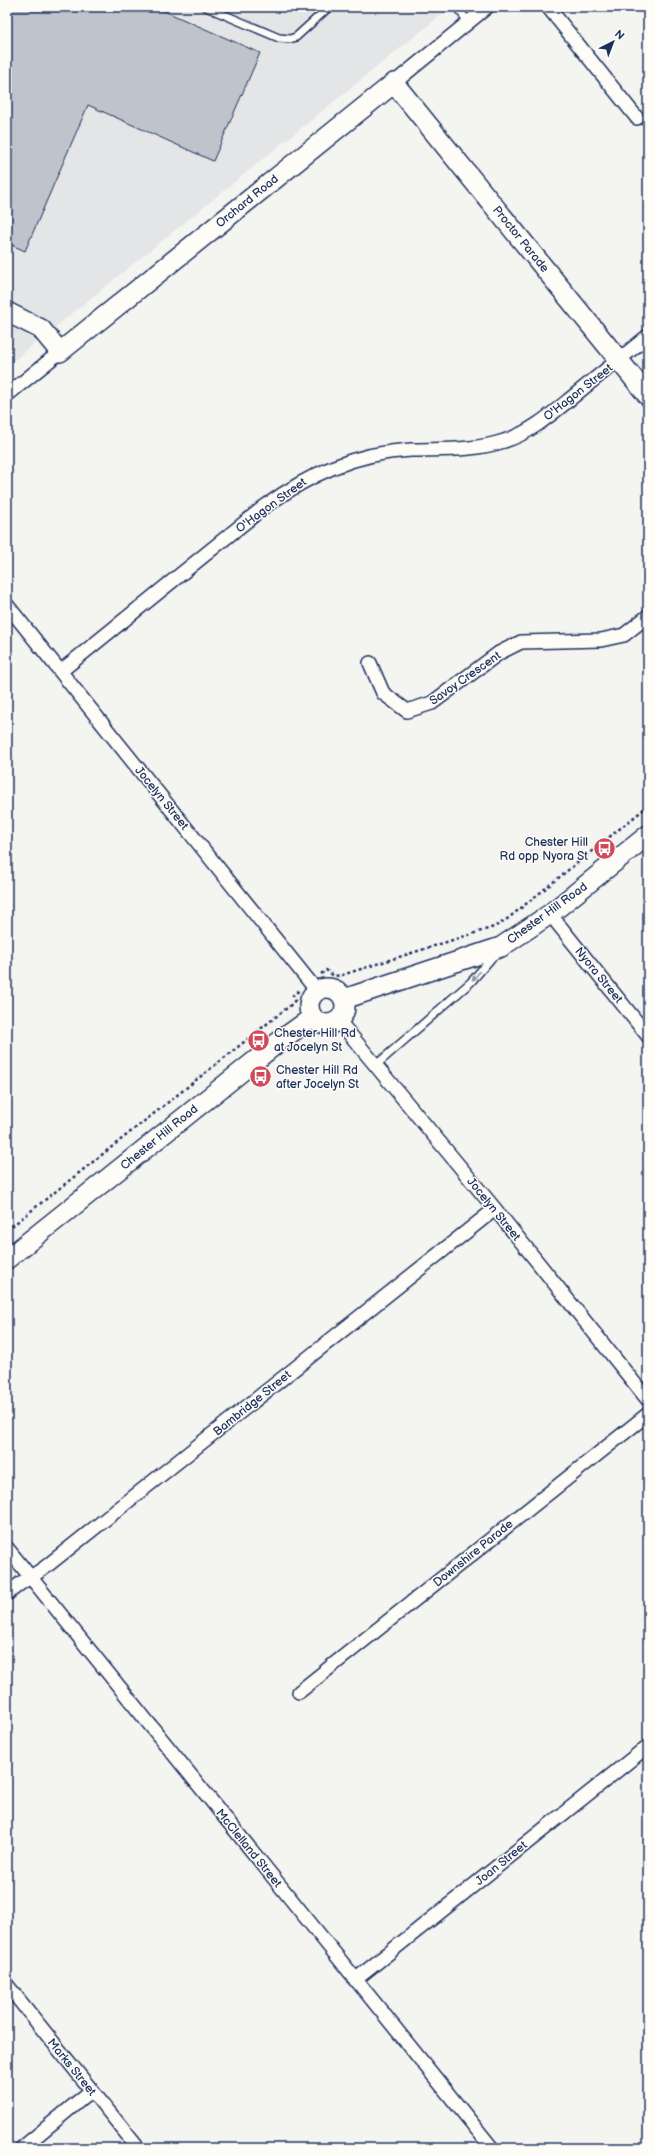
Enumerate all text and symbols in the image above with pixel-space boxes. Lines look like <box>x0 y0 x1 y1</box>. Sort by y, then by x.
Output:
north arrow <box>593 22 633 62</box>
text: N <box>612 27 627 43</box>
street label: Orchard Road <box>213 171 282 231</box>
street label: Proctor Parade <box>489 203 552 276</box>
street label: O'Hagon Street <box>541 360 616 424</box>
street label: O'Hagon Street <box>233 475 310 536</box>
street label: Savoy Crescent <box>427 648 504 709</box>
street label: Jocelyn Street <box>131 764 192 833</box>
place label: Chester Hill Rd opp Nyora St <box>500 835 588 864</box>
bus stop icon: Chester Hill Rd opp Nyora St <box>591 836 617 862</box>
street label: Chester Hill Road <box>504 879 590 948</box>
street label: Nyora Street <box>571 944 626 1007</box>
one-way arrow <box>471 971 480 982</box>
place label: Chester Hill Rd at Jocelyn St <box>274 1026 356 1055</box>
bus stop icon: Chester Hill Rd at Jocelyn St <box>245 1027 271 1053</box>
place label: Chester Hill Rd after Jocelyn St <box>276 1063 359 1092</box>
bus stop icon: Chester Hill Rd after Jocelyn St <box>248 1064 274 1090</box>
street label: Chester Hill Road <box>118 1101 201 1173</box>
street label: Jocelyn Street <box>463 1175 524 1244</box>
street label: Bambridge Street <box>210 1367 295 1439</box>
street label: Downshire Parade <box>430 1516 516 1590</box>
street label: McClelland Street <box>212 1806 285 1891</box>
street label: Joan Street <box>472 1838 531 1889</box>
street label: Marks Street <box>44 2036 99 2099</box>

